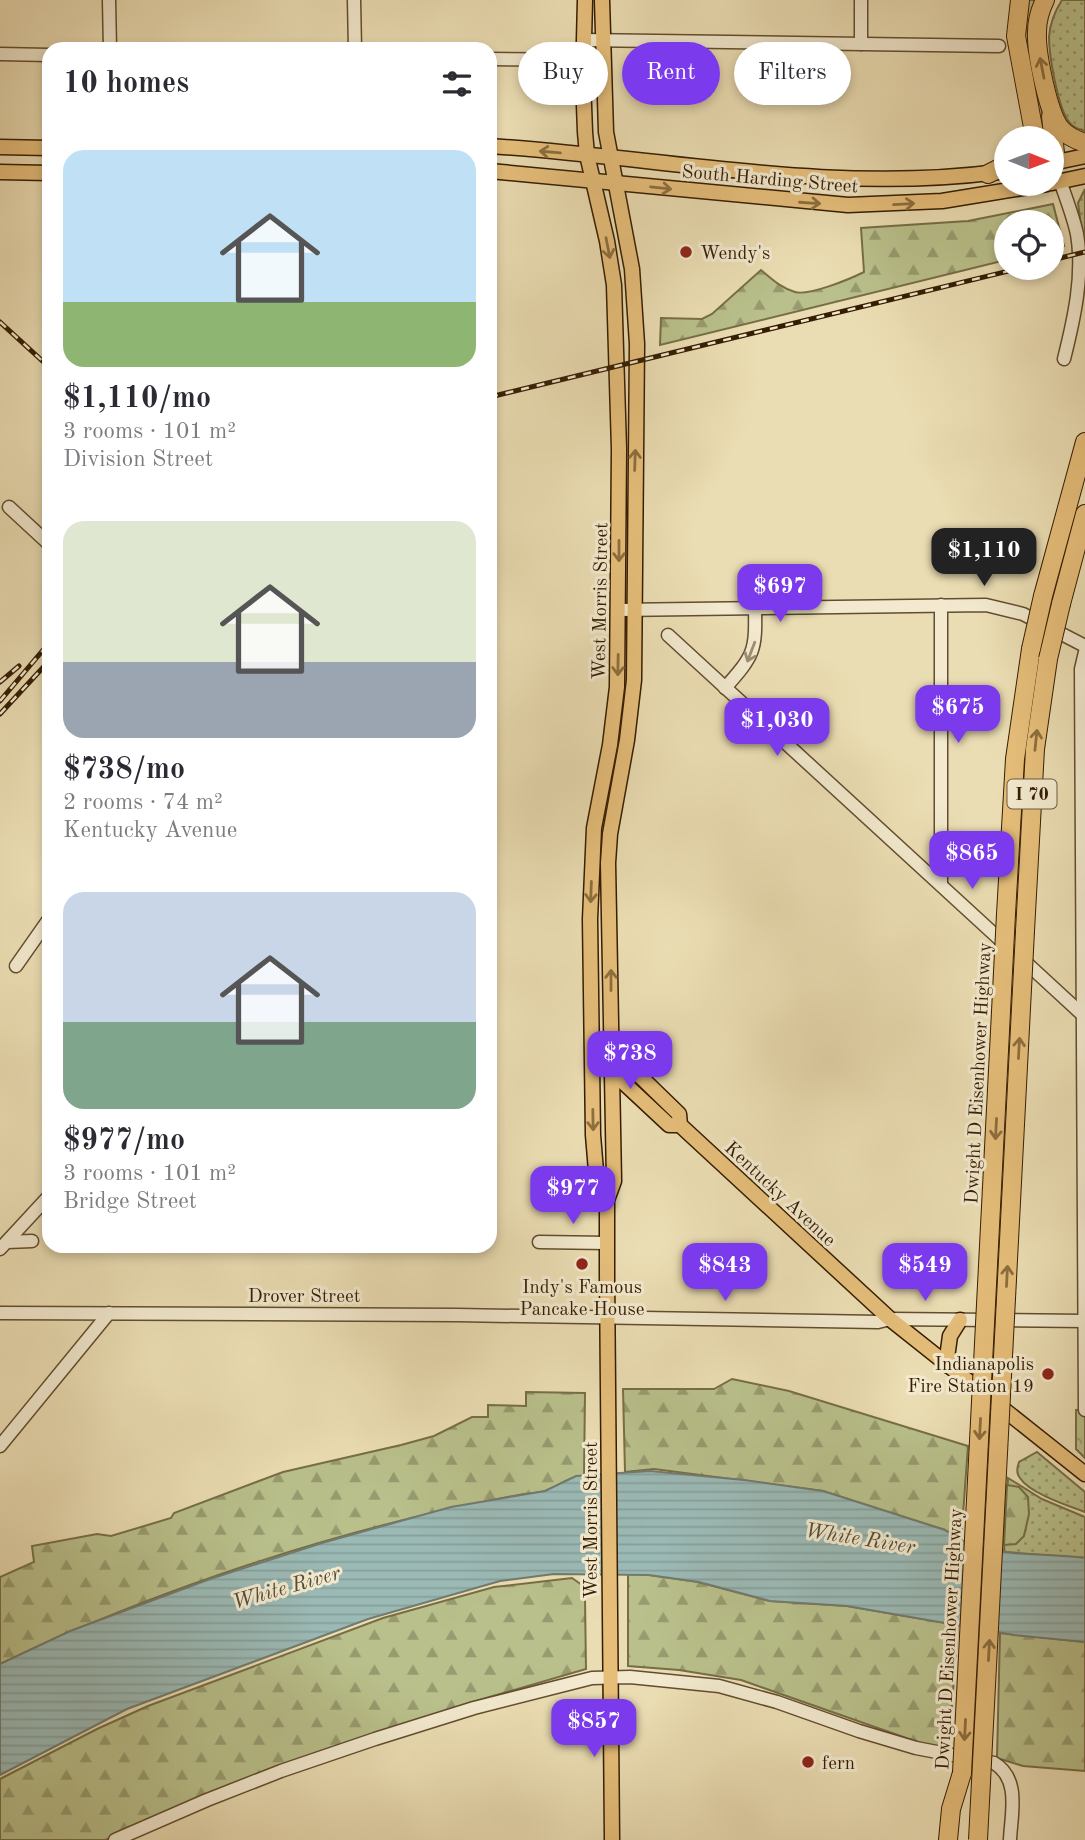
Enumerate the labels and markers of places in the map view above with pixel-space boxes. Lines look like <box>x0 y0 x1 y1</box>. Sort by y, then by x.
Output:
marker: Wendy's <box>678 244 694 260</box>
place label: Wendy's <box>700 245 770 264</box>
pin: $1,110 <box>927 528 1041 588</box>
pin: $697 <box>739 564 821 624</box>
pin: $675 <box>917 686 999 745</box>
pin: $1,030 <box>720 698 834 758</box>
pin: $865 <box>931 832 1013 891</box>
pin: $738 <box>589 1032 671 1091</box>
pin: $977 <box>532 1166 614 1226</box>
pin: $843 <box>684 1244 766 1303</box>
pin: $549 <box>884 1244 966 1303</box>
marker: Indy's Famous Pancake House <box>574 1256 590 1272</box>
place label: Indy's Famous Pancake House <box>520 1279 644 1320</box>
place label: Indianapolis Fire Station 19 <box>908 1356 1034 1397</box>
marker: Indianapolis Fire Station 19 <box>1040 1366 1056 1382</box>
pin: $857 <box>553 1700 635 1759</box>
marker: fern <box>800 1754 816 1770</box>
place label: fern <box>822 1755 855 1774</box>

